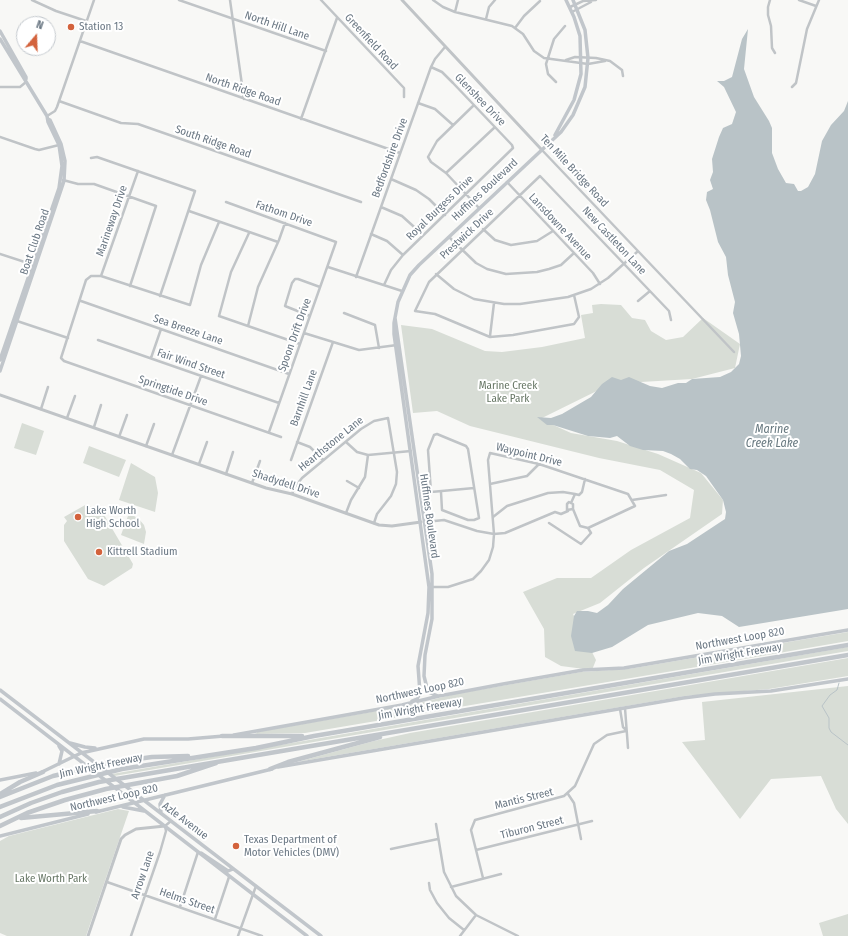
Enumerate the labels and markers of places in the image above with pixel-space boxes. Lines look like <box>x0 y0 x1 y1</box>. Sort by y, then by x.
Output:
place label: Station 13 <box>79 20 123 34</box>
marker: Station 13 <box>66 22 76 32</box>
place label: Lake Worth High School <box>86 504 139 530</box>
marker: Lake Worth High School <box>73 512 83 522</box>
place label: Kittrell Stadium <box>107 545 177 559</box>
marker: Kittrell Stadium <box>94 547 104 557</box>
place label: Texas Department of Motor Vehicles (DMV) <box>244 833 339 859</box>
marker: Texas Department of Motor Vehicles (DMV) <box>231 841 241 851</box>

